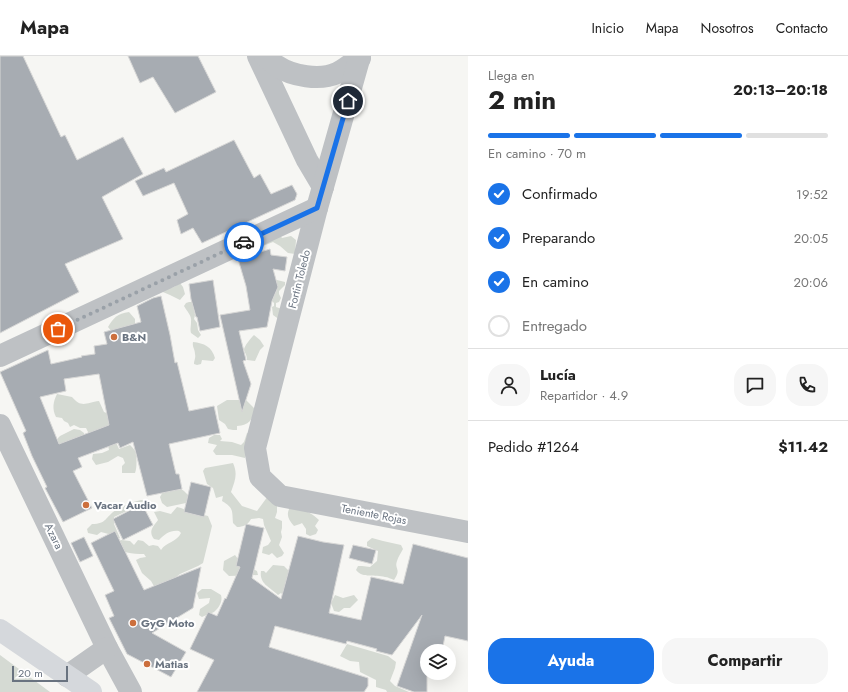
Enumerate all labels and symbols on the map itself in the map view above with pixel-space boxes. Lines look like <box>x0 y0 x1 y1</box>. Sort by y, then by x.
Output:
pin <box>331 84 365 118</box>
courier <box>224 222 264 262</box>
street label: Fortin Toledo <box>284 248 314 310</box>
pin <box>41 312 75 346</box>
place label: B&N <box>122 329 146 345</box>
marker: B&N <box>109 332 119 342</box>
place label: Vacar Audio <box>93 497 157 513</box>
marker: Vacar Audio <box>81 500 91 510</box>
street label: Teniente Rojas <box>340 500 408 528</box>
street label: Azara <box>41 520 67 552</box>
place label: GyG Moto <box>141 615 195 631</box>
marker: GyG Moto <box>128 618 138 628</box>
place label: Matias <box>155 656 188 672</box>
marker: Matias <box>142 659 152 669</box>
scale bar <box>12 664 68 683</box>

